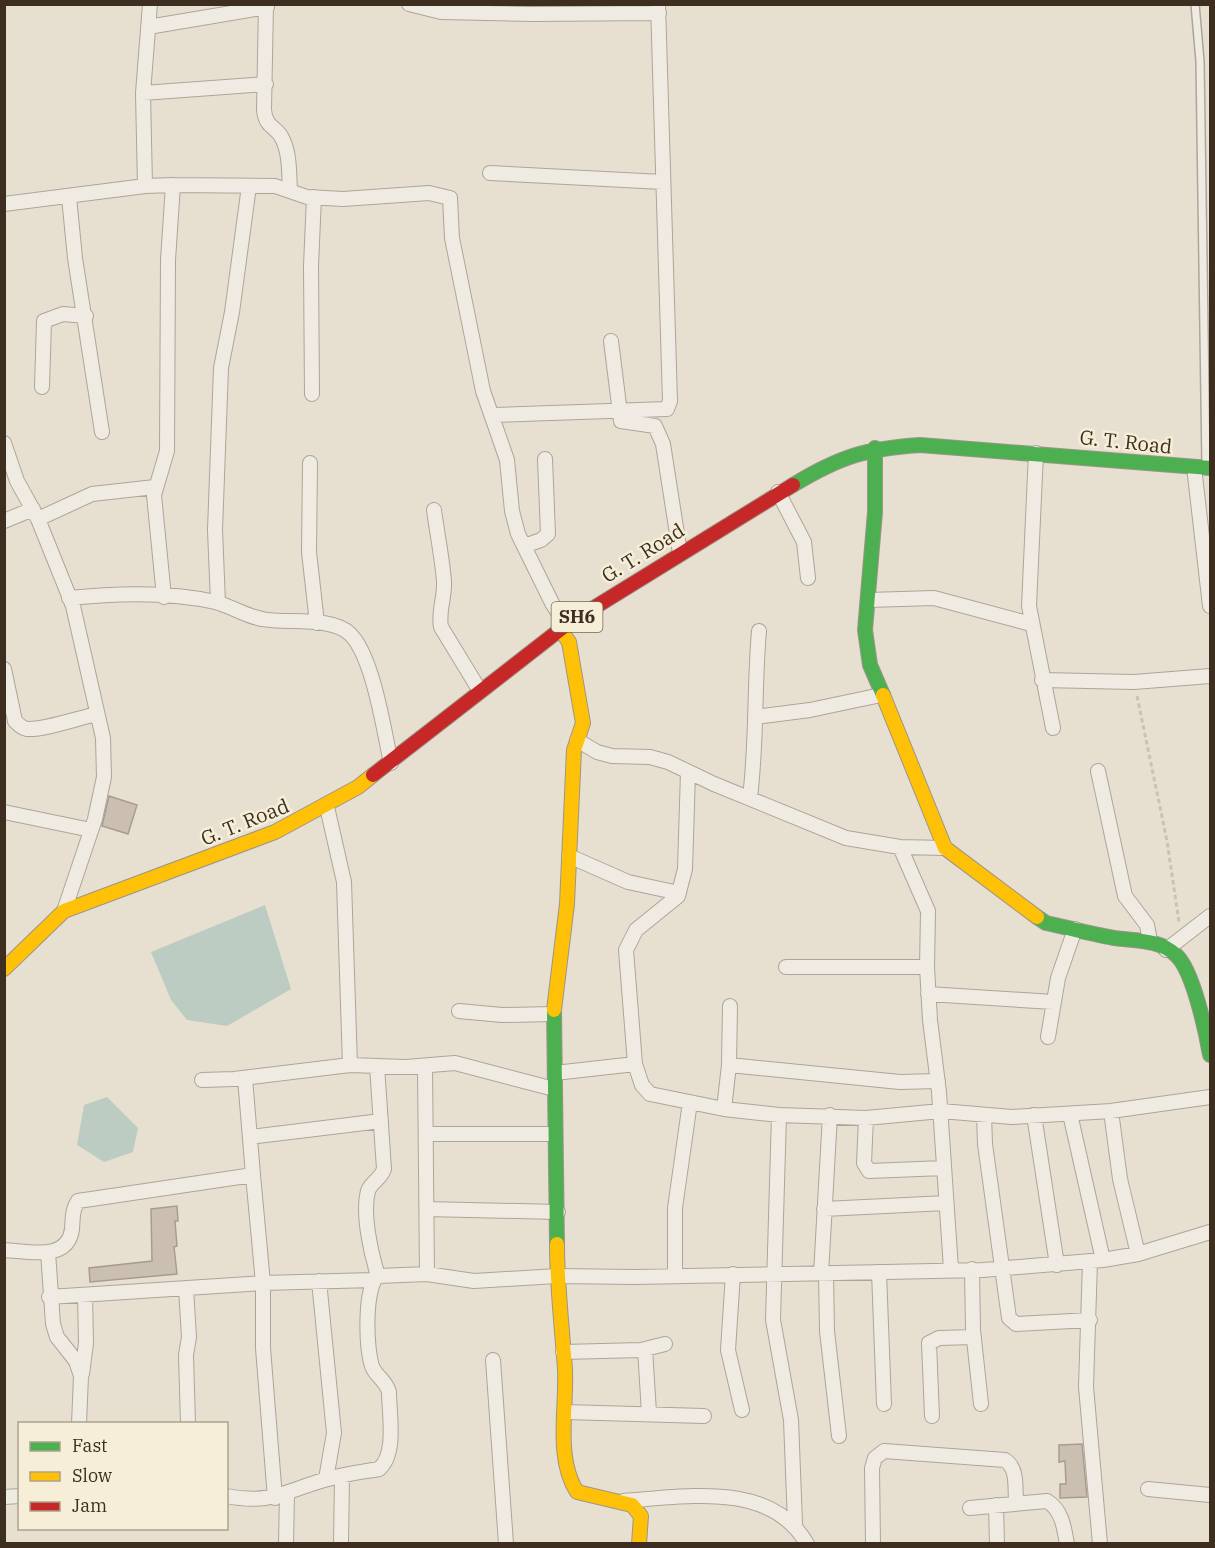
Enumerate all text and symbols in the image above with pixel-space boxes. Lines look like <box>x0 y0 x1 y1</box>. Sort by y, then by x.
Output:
street label: G. T. Road <box>1078 423 1174 460</box>
street label: G. T. Road <box>596 517 689 589</box>
road number: SH6 <box>552 602 602 632</box>
street label: G. T. Road <box>197 792 293 851</box>
legend <box>18 1422 228 1530</box>
text: Fast <box>72 1434 107 1457</box>
text: Slow <box>72 1464 112 1487</box>
text: Jam <box>72 1494 107 1517</box>

